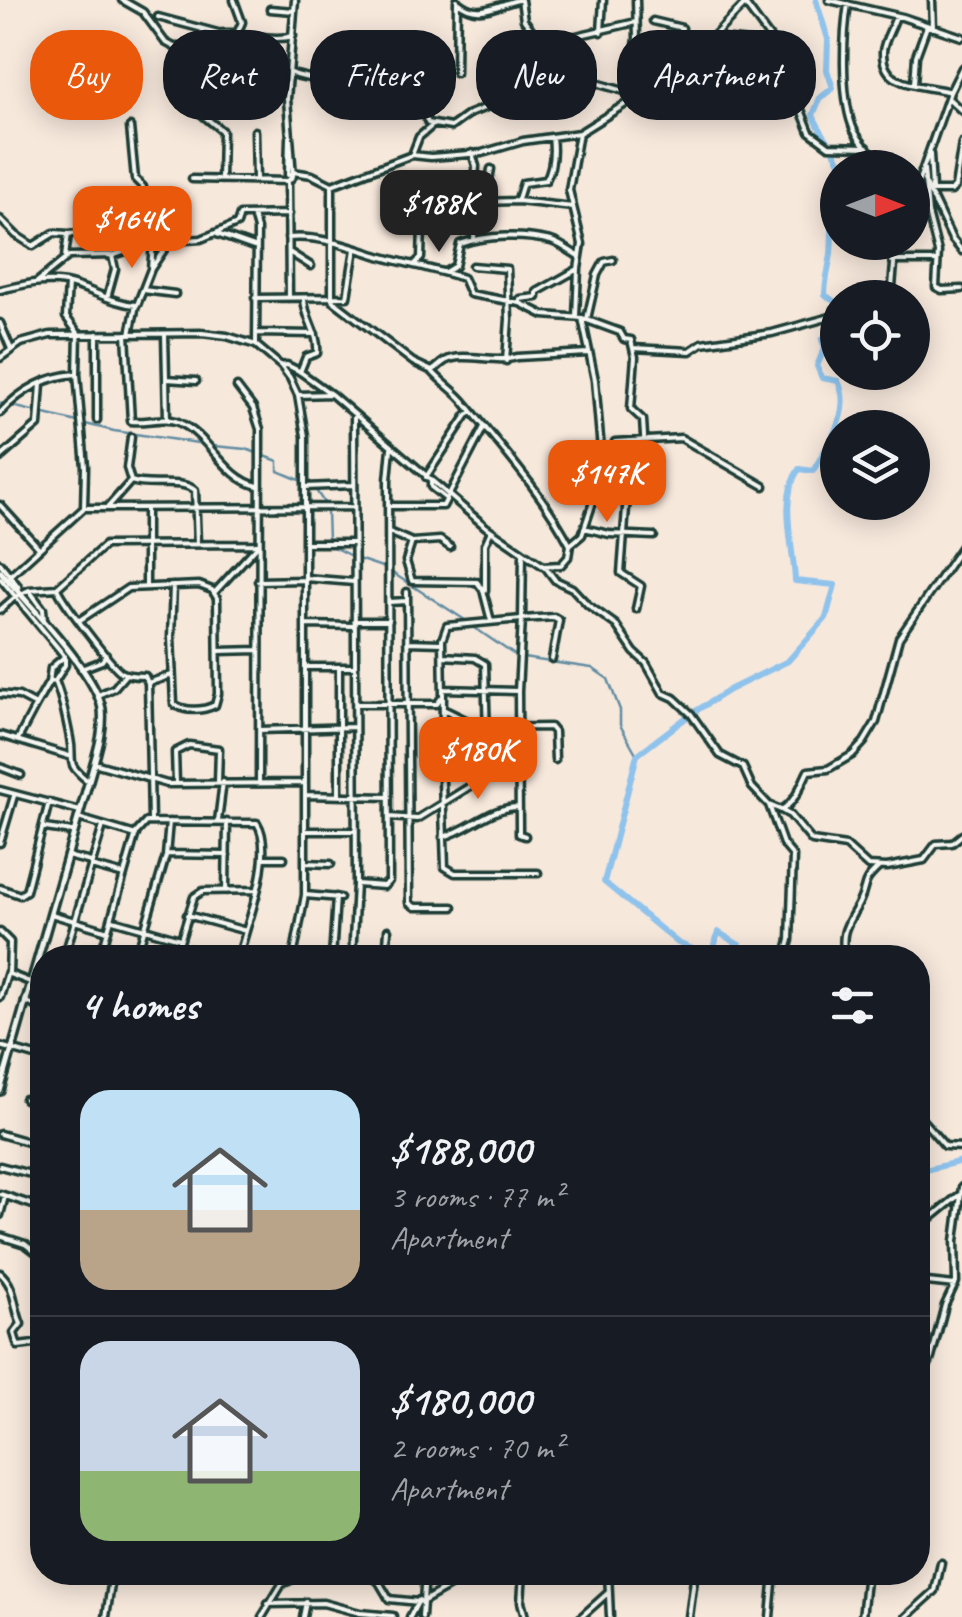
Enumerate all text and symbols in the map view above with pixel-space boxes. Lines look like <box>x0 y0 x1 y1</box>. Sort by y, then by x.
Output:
chip: Buy <box>30 30 143 120</box>
chip: Rent <box>163 30 290 120</box>
chip: Filters <box>310 30 456 120</box>
chip: New <box>476 30 597 120</box>
chip: Apartment <box>617 30 816 120</box>
north arrow <box>820 150 930 260</box>
map controls <box>820 150 930 520</box>
pin: $188K <box>369 170 509 255</box>
text: $188K <box>402 182 476 223</box>
pin: $164K <box>62 186 202 271</box>
text: $164K <box>95 198 169 239</box>
button: locate <box>820 280 930 390</box>
button: layers <box>820 410 930 520</box>
pin: $147K <box>537 440 677 525</box>
text: $147K <box>570 452 644 493</box>
pin: $180K <box>408 717 548 802</box>
text: $180K <box>441 729 515 770</box>
icon: filters <box>825 978 880 1033</box>
text: 4 homes <box>80 979 199 1032</box>
text: $188,000 <box>390 1123 531 1176</box>
icon: home <box>160 1130 280 1250</box>
text: 3 rooms · 77 m² <box>390 1176 563 1217</box>
text: Apartment <box>390 1217 508 1258</box>
text: $180,000 <box>390 1374 531 1427</box>
icon: home <box>160 1381 280 1501</box>
text: 2 rooms · 70 m² <box>390 1427 563 1468</box>
text: Apartment <box>390 1468 508 1509</box>

